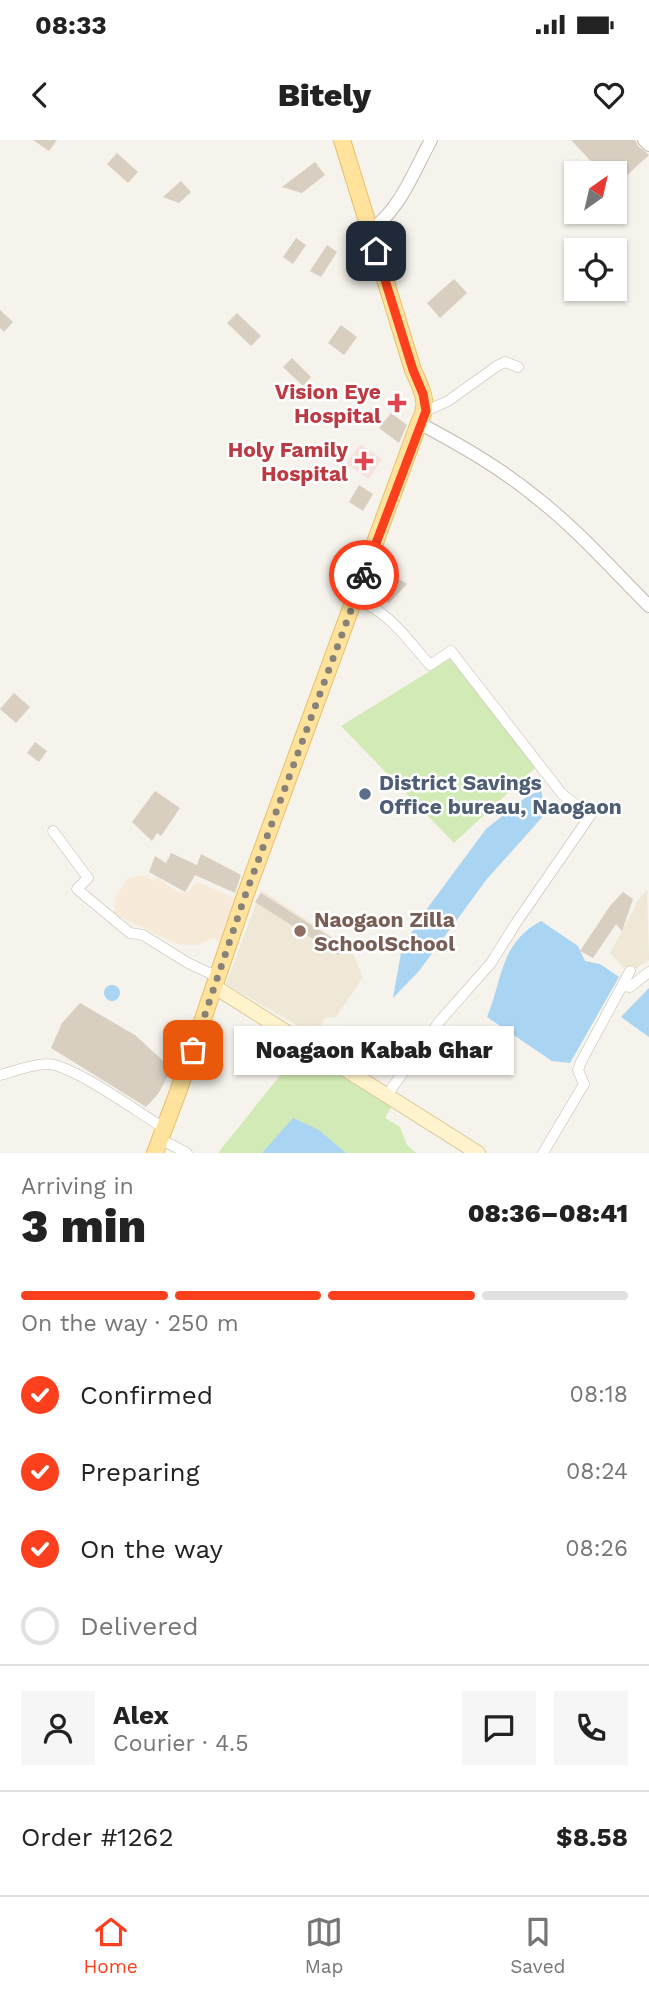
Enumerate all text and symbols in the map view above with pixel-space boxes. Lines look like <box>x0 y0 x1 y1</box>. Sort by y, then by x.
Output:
text: 08:33 <box>35 10 107 40</box>
icon: back <box>21 76 59 114</box>
text: Bitely <box>278 76 371 114</box>
icon: heart <box>590 76 628 114</box>
north arrow <box>564 161 626 224</box>
map controls <box>564 161 627 301</box>
pin <box>346 221 406 281</box>
icon: home <box>357 232 395 270</box>
button: locate <box>564 238 627 301</box>
place label: Vision Eye Hospital <box>275 379 381 428</box>
marker: Vision Eye Hospital <box>387 393 407 413</box>
place label: Holy Family Hospital <box>228 437 348 486</box>
marker: Holy Family Hospital <box>354 451 374 471</box>
courier <box>329 540 399 610</box>
icon: bike <box>345 556 383 594</box>
place label: District Savings Office bureau, Naogaon <box>379 770 622 819</box>
marker: District Savings Office bureau, Naogaon <box>357 786 373 802</box>
place label: Naogaon Zilla SchoolSchool <box>314 907 456 956</box>
marker: Naogaon Zilla SchoolSchool <box>292 923 308 939</box>
pin <box>163 1020 223 1080</box>
callout: Noagaon Kabab Ghar <box>235 1026 515 1074</box>
icon: bag <box>174 1031 212 1069</box>
text: Noagaon Kabab Ghar <box>255 1037 493 1064</box>
text: Arriving in <box>21 1173 134 1200</box>
text: 08:36–08:41 <box>468 1198 628 1228</box>
text: 3 min <box>21 1199 146 1253</box>
text: On the way · 250 m <box>21 1310 239 1337</box>
icon: check <box>21 1376 59 1414</box>
text: Confirmed <box>80 1380 213 1410</box>
text: 08:18 <box>570 1381 628 1408</box>
icon: check <box>21 1453 59 1491</box>
text: Preparing <box>80 1457 200 1487</box>
text: 08:24 <box>566 1458 628 1485</box>
icon: check <box>21 1530 59 1568</box>
text: On the way <box>80 1534 223 1564</box>
text: 08:26 <box>565 1535 628 1562</box>
text: Delivered <box>80 1611 199 1641</box>
button: person <box>21 1691 95 1765</box>
button: chat <box>462 1691 536 1765</box>
button: phone <box>554 1691 628 1765</box>
text: Alex <box>113 1700 169 1730</box>
text: Courier · 4.5 <box>113 1730 249 1757</box>
text: Order #1262 <box>21 1822 174 1852</box>
text: $8.58 <box>556 1822 628 1852</box>
tab: Home <box>83 1913 138 1978</box>
tab: Map <box>305 1913 343 1978</box>
tab: Saved <box>510 1913 566 1978</box>

